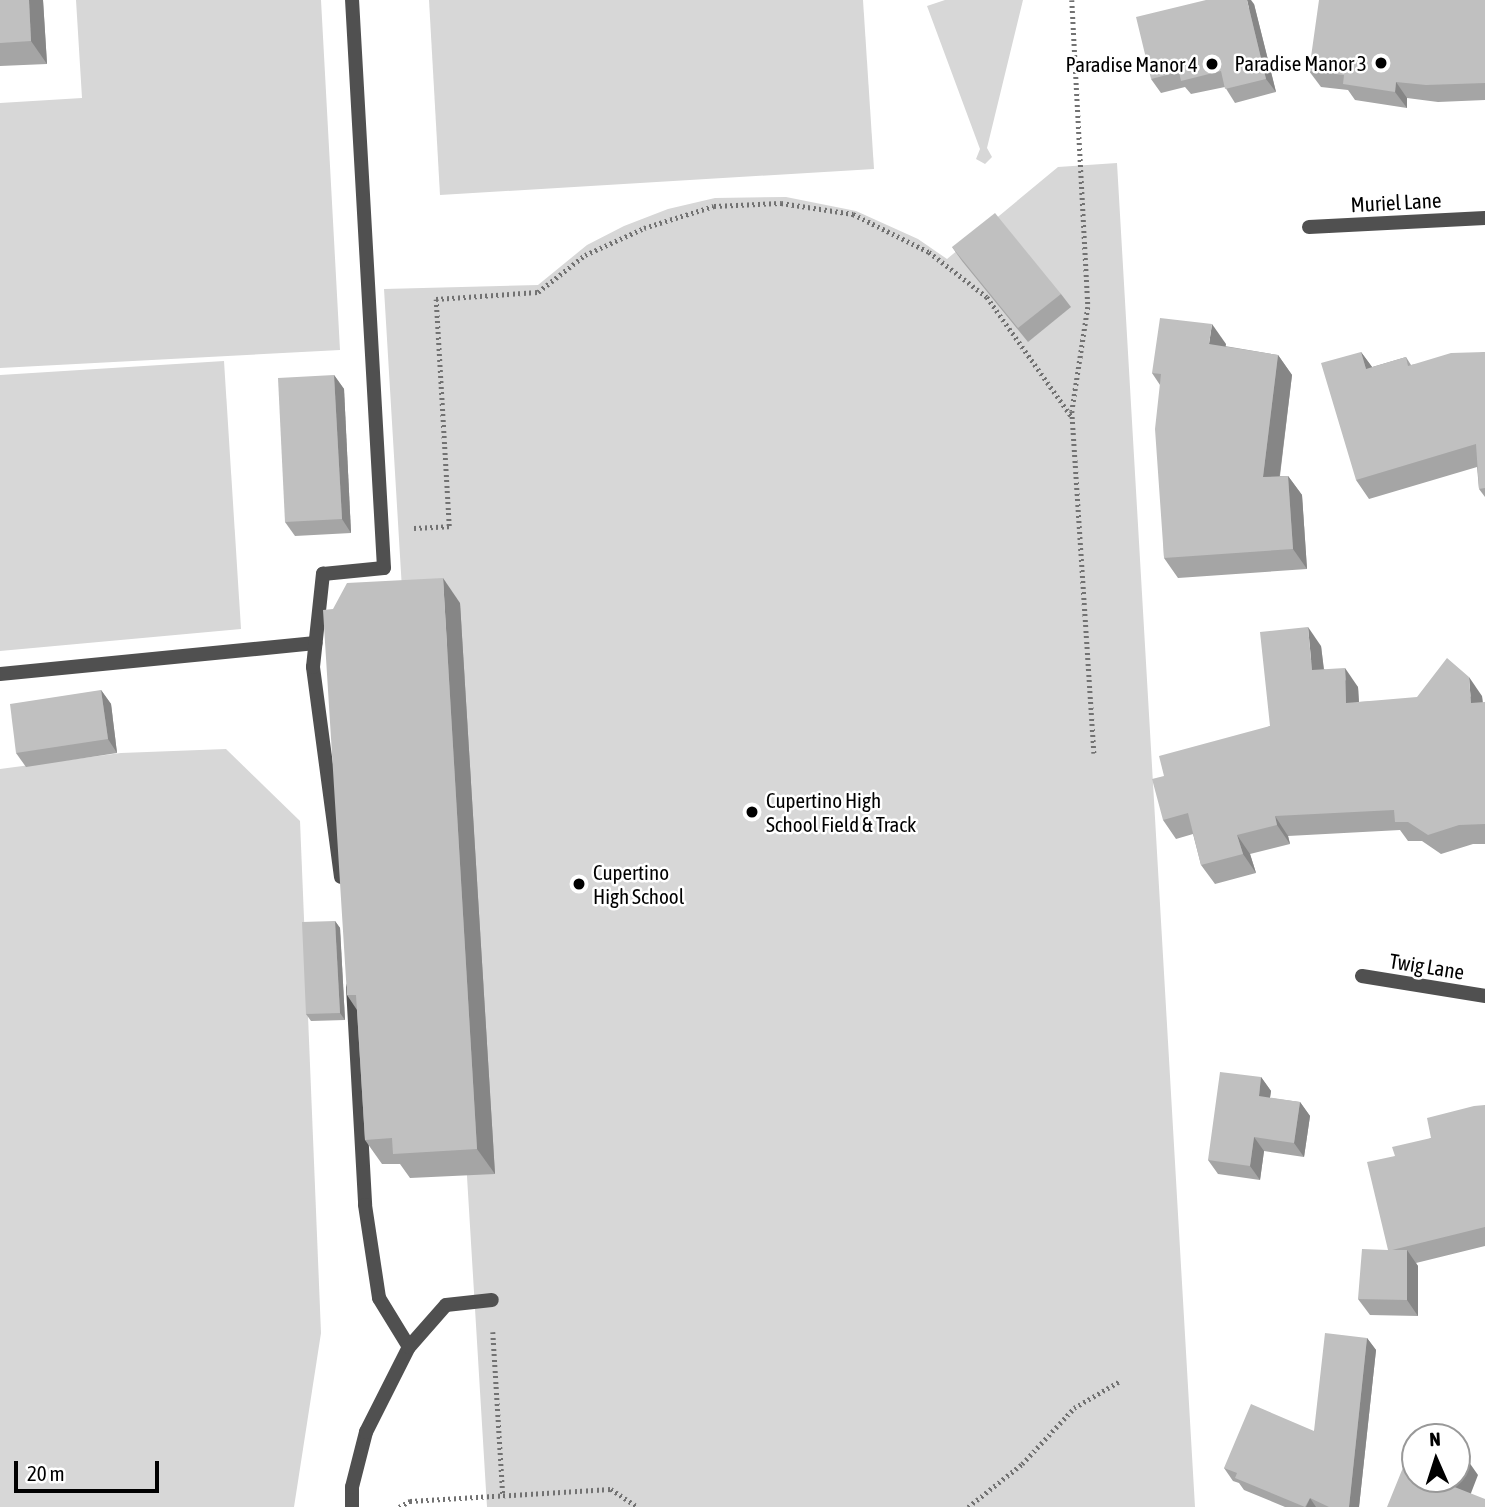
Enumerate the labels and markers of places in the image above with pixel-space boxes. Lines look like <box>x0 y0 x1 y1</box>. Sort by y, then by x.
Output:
place label: Paradise Manor 3 <box>1234 50 1367 76</box>
place label: Paradise Manor 4 <box>1065 51 1198 77</box>
marker: Paradise Manor 3 <box>1373 55 1389 71</box>
marker: Paradise Manor 4 <box>1204 56 1220 72</box>
place label: Cupertino High School Field & Track <box>766 787 916 837</box>
marker: Cupertino High School Field & Track <box>744 804 760 820</box>
place label: Cupertino High School <box>593 859 684 909</box>
marker: Cupertino High School <box>571 876 587 892</box>

